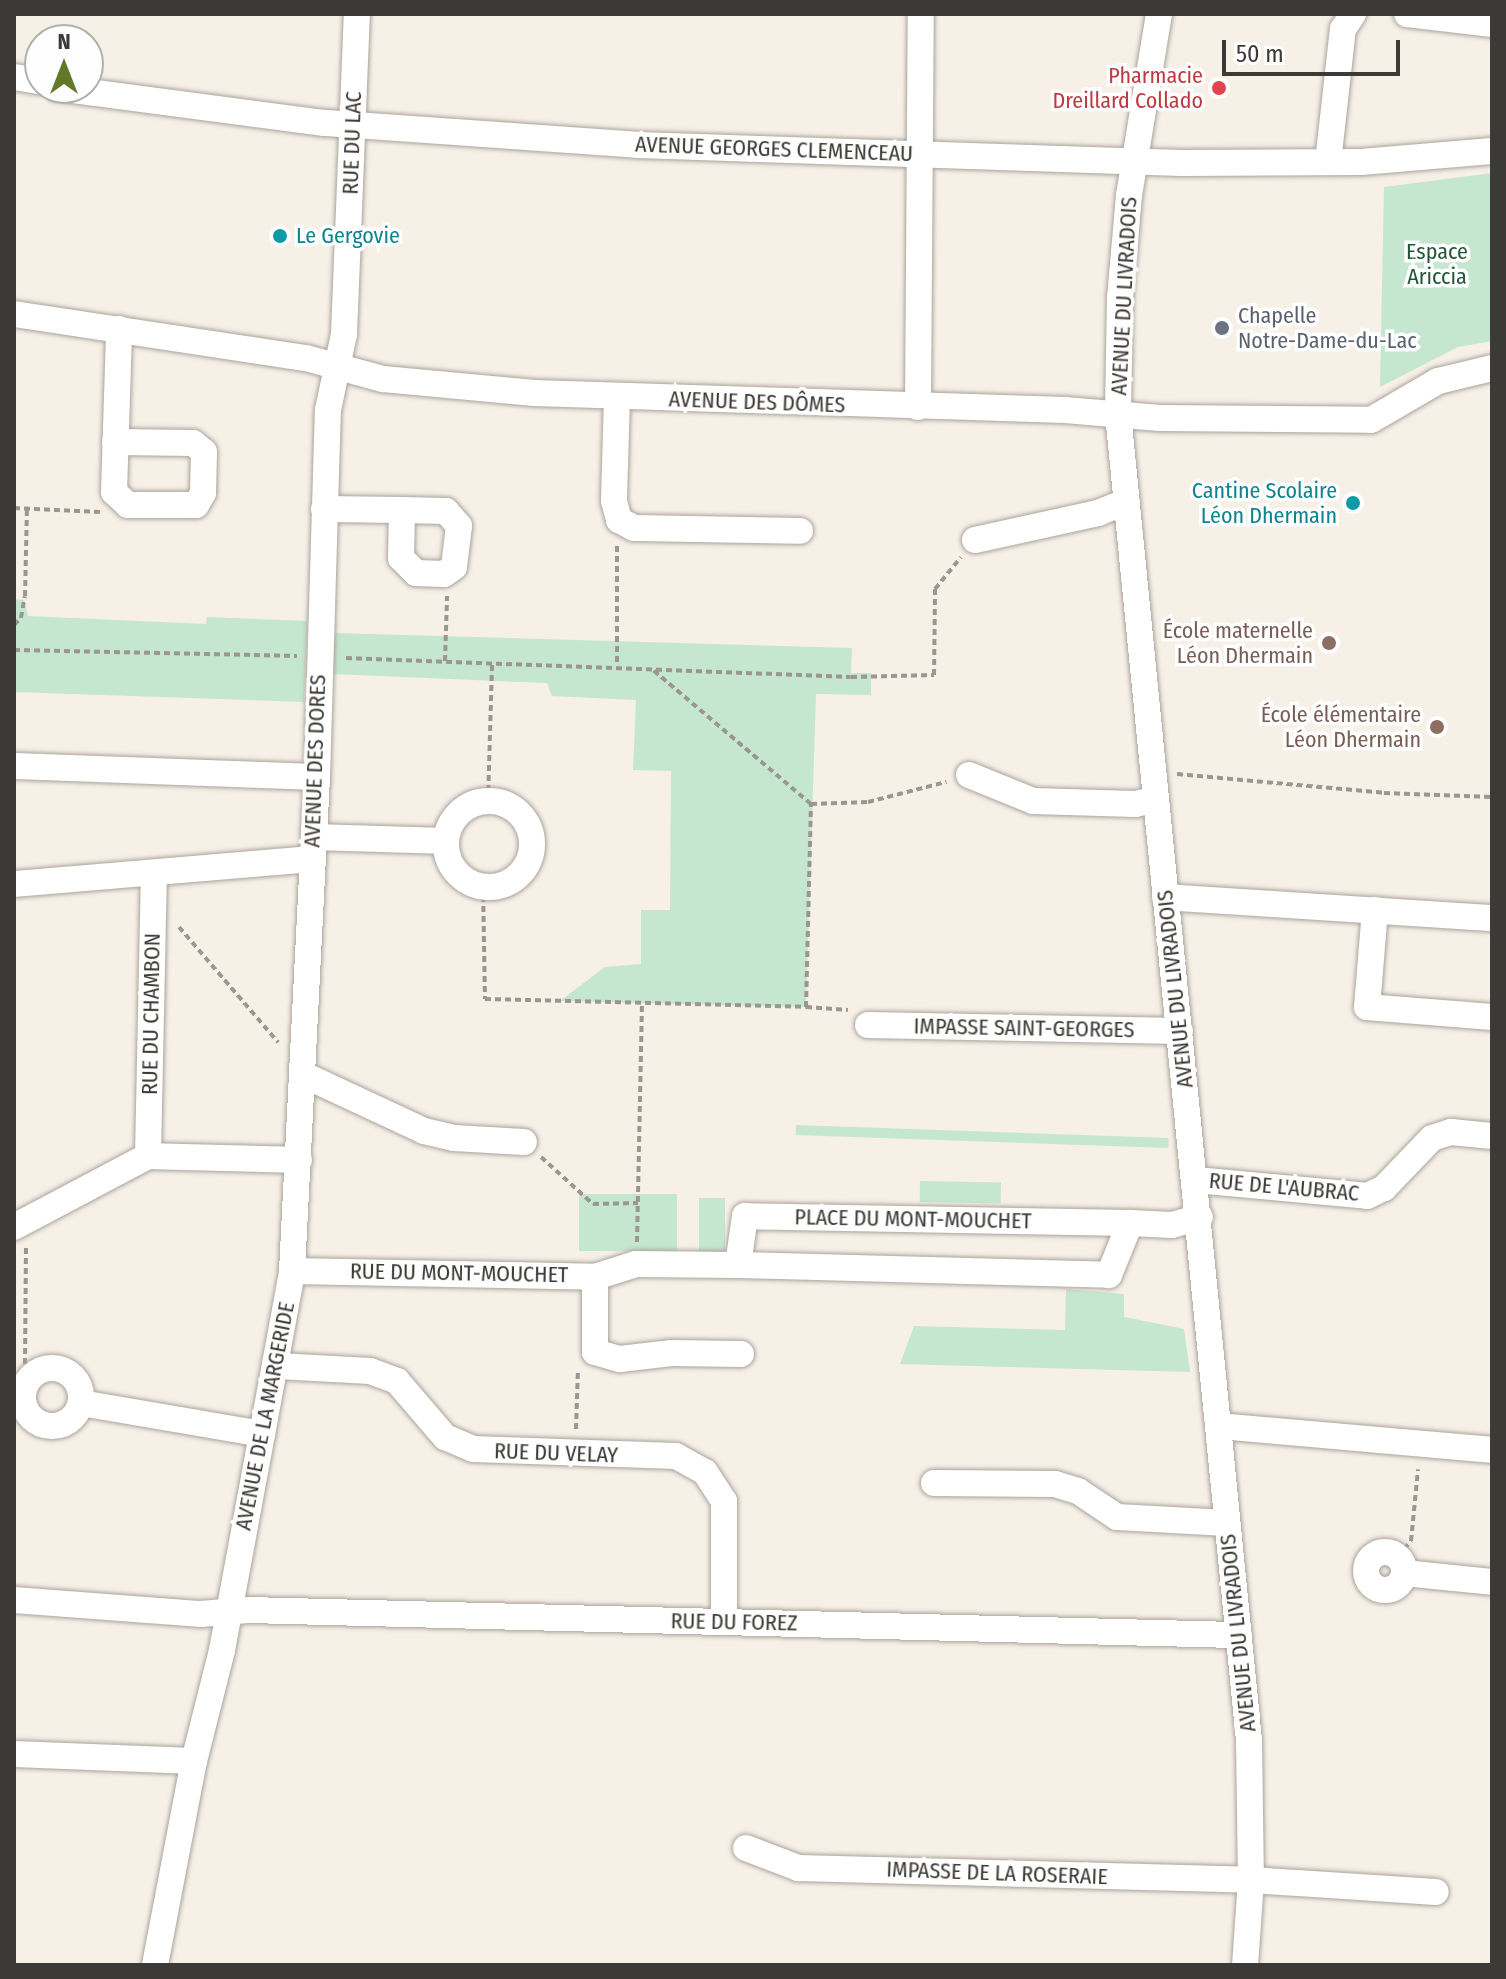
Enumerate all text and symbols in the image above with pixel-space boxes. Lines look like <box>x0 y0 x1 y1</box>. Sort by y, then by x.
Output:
north arrow <box>24 24 104 104</box>
scale bar <box>1226 24 1404 74</box>
text: N <box>57 28 71 55</box>
text: 50 m <box>1236 40 1284 68</box>
place label: Pharmacie Dreillard Collado <box>1052 62 1203 114</box>
marker: Pharmacie Dreillard Collado <box>1210 79 1228 97</box>
street label: RUE DU LAC <box>337 91 367 195</box>
street label: AVENUE GEORGES CLEMENCEAU <box>635 131 913 167</box>
street label: AVENUE DU LIVRADOIS <box>1106 196 1142 396</box>
place label: Le Gergovie <box>296 223 400 249</box>
marker: Le Gergovie <box>271 227 289 245</box>
park label: Espace Ariccia <box>1406 238 1468 290</box>
place label: Chapelle Notre-Dame-du-Lac <box>1238 302 1417 354</box>
marker: Chapelle Notre-Dame-du-Lac <box>1213 319 1231 337</box>
street label: AVENUE DES DÔMES <box>668 386 846 418</box>
place label: Cantine Scolaire Léon Dhermain <box>1192 477 1337 528</box>
marker: Cantine Scolaire Léon Dhermain <box>1344 494 1362 512</box>
place label: École maternelle Léon Dhermain <box>1163 617 1313 668</box>
marker: École maternelle Léon Dhermain <box>1320 634 1338 652</box>
street label: AVENUE DES DORES <box>299 674 331 848</box>
place label: École élémentaire Léon Dhermain <box>1261 701 1421 752</box>
marker: École élémentaire Léon Dhermain <box>1428 718 1446 736</box>
street label: AVENUE DU LIVRADOIS <box>1151 889 1199 1089</box>
street label: RUE DU CHAMBON <box>136 933 166 1095</box>
street label: IMPASSE SAINT-GEORGES <box>913 1013 1135 1043</box>
street label: RUE DE L'AUBRAC <box>1208 1167 1360 1207</box>
street label: PLACE DU MONT-MOUCHET <box>794 1204 1032 1234</box>
street label: RUE DU MONT-MOUCHET <box>350 1258 568 1288</box>
street label: AVENUE DE LA MARGERIDE <box>230 1300 300 1532</box>
street label: RUE DU VELAY <box>494 1438 618 1468</box>
street label: AVENUE DU LIVRADOIS <box>1214 1533 1262 1733</box>
street label: RUE DU FOREZ <box>670 1608 798 1636</box>
street label: IMPASSE DE LA ROSERAIE <box>886 1856 1108 1890</box>

